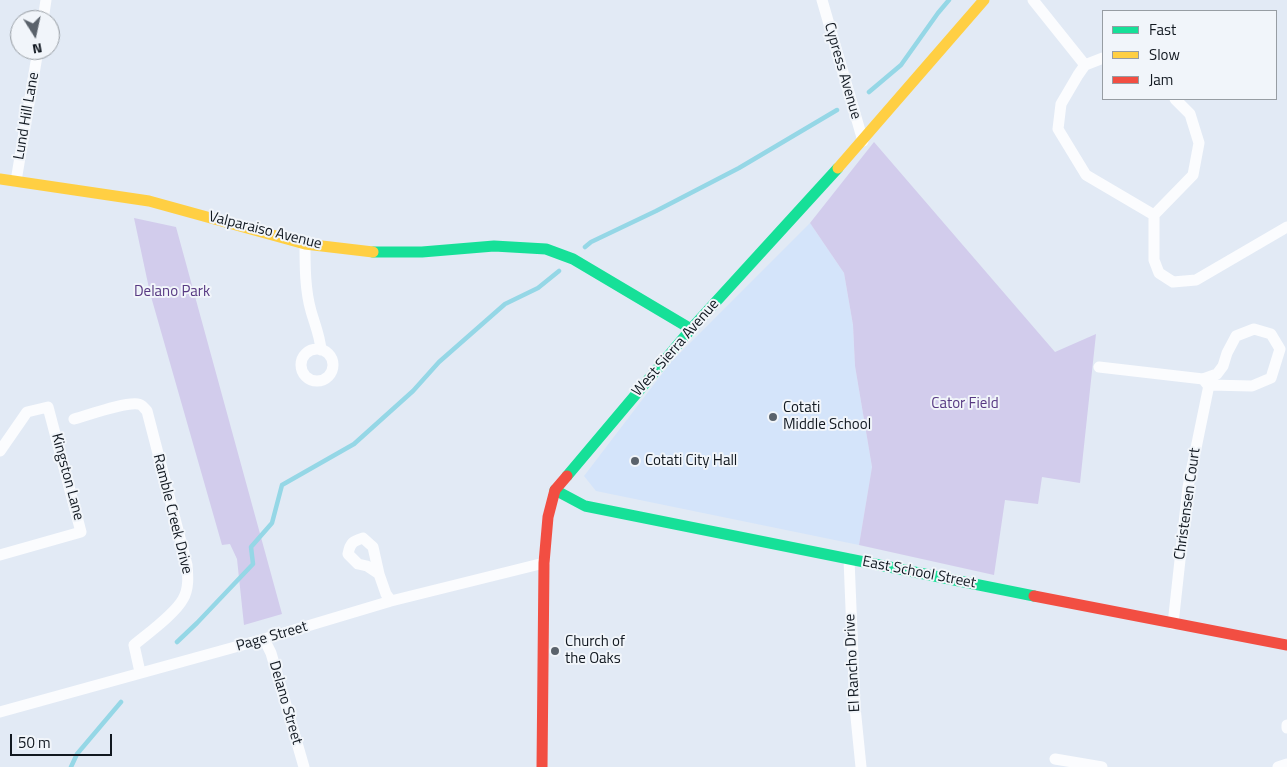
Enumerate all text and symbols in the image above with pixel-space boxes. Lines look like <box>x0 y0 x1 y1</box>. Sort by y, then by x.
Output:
north arrow <box>10 10 60 60</box>
legend <box>1102 10 1277 100</box>
text: Fast <box>1149 18 1176 41</box>
street label: Cypress Avenue <box>820 21 864 121</box>
text: N <box>31 38 44 60</box>
text: Slow <box>1149 43 1180 66</box>
text: Jam <box>1149 68 1173 91</box>
street label: Lund Hill Lane <box>10 71 44 161</box>
street label: Valparaiso Avenue <box>207 208 323 254</box>
park label: Delano Park <box>134 283 210 301</box>
street label: West Sierra Avenue <box>629 296 723 400</box>
park label: Cator Field <box>931 395 999 413</box>
place label: Cotati Middle School <box>783 399 871 434</box>
marker: Cotati Middle School <box>767 411 779 423</box>
street label: Kingston Lane <box>47 431 87 523</box>
street label: Christensen Court <box>1171 447 1205 561</box>
street label: Ramble Creek Drive <box>148 452 196 576</box>
place label: Cotati City Hall <box>645 452 737 470</box>
marker: Cotati City Hall <box>629 455 641 467</box>
street label: East School Street <box>861 553 977 593</box>
street label: El Rancho Drive <box>841 613 865 713</box>
street label: Page Street <box>234 618 310 656</box>
place label: Church of the Oaks <box>565 633 625 668</box>
marker: Church of the Oaks <box>549 645 561 657</box>
street label: Delano Street <box>264 659 306 747</box>
scale bar <box>12 724 115 756</box>
text: 50 m <box>18 731 51 754</box>

